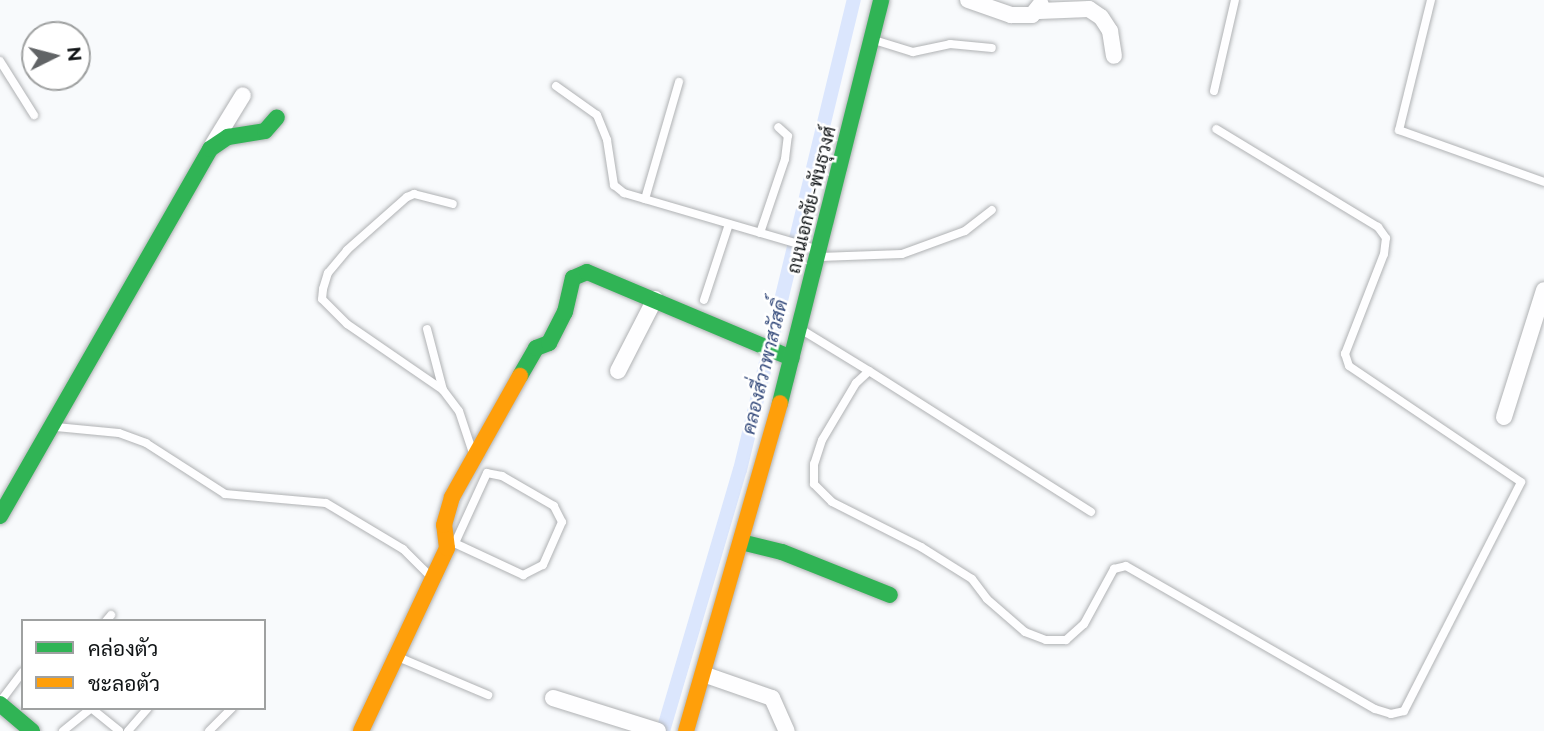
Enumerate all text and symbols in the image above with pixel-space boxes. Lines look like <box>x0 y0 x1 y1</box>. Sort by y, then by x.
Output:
north arrow <box>21 21 91 91</box>
text: N <box>63 46 87 62</box>
street label: ถนนเอกชัย-พันธุวงศ์ <box>783 124 841 276</box>
water label: คลองสี่วาพาสวัสดิ์ <box>737 297 793 437</box>
legend <box>21 619 266 710</box>
text: คล่องตัว <box>88 636 158 661</box>
text: ชะลอตัว <box>88 671 160 696</box>

